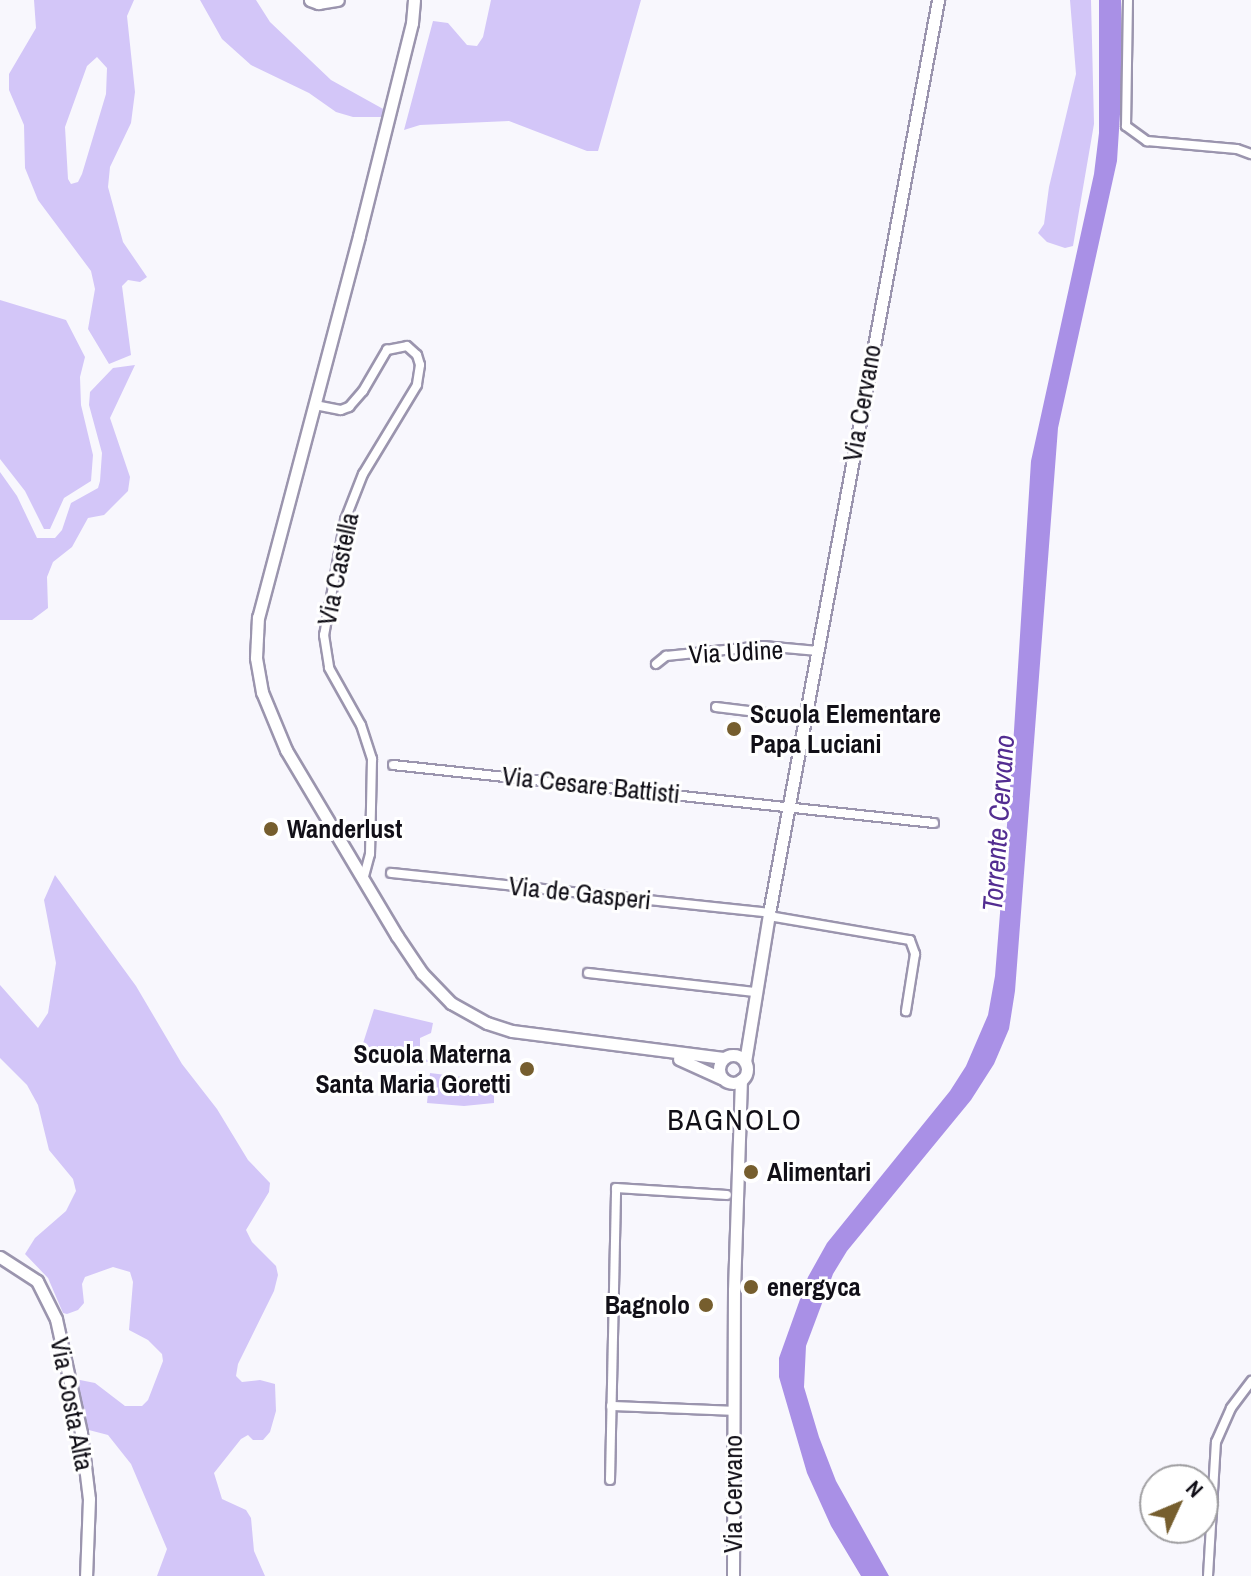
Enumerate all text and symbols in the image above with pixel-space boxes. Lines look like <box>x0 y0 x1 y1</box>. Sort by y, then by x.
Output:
street label: Via Cervano <box>836 342 888 464</box>
street label: Via Castella <box>311 510 365 628</box>
street label: Via Udine <box>688 634 784 670</box>
place label: Scuola Elementare Papa Luciani <box>750 698 941 760</box>
marker: Scuola Elementare Papa Luciani <box>725 720 743 738</box>
water label: Torrente Cervano <box>975 734 1021 912</box>
street label: Via Cesare Battisti <box>501 760 681 810</box>
place label: Wanderlust <box>287 813 402 845</box>
marker: Wanderlust <box>262 820 280 838</box>
street label: Via de Gasperi <box>507 870 653 916</box>
place label: Scuola Materna Santa Maria Goretti <box>316 1038 511 1100</box>
marker: Scuola Materna Santa Maria Goretti <box>518 1060 536 1078</box>
district label: BAGNOLO <box>667 1101 803 1137</box>
place label: Alimentari <box>767 1156 871 1188</box>
marker: Alimentari <box>742 1163 760 1181</box>
place label: energyca <box>767 1271 861 1303</box>
marker: energyca <box>742 1278 760 1296</box>
place label: Bagnolo <box>605 1289 690 1321</box>
marker: Bagnolo <box>697 1296 715 1314</box>
street label: Via Costa Alta <box>44 1334 100 1474</box>
street label: Via Cervano <box>717 1435 749 1553</box>
north arrow <box>1139 1464 1219 1544</box>
text: N <box>1180 1474 1210 1504</box>

